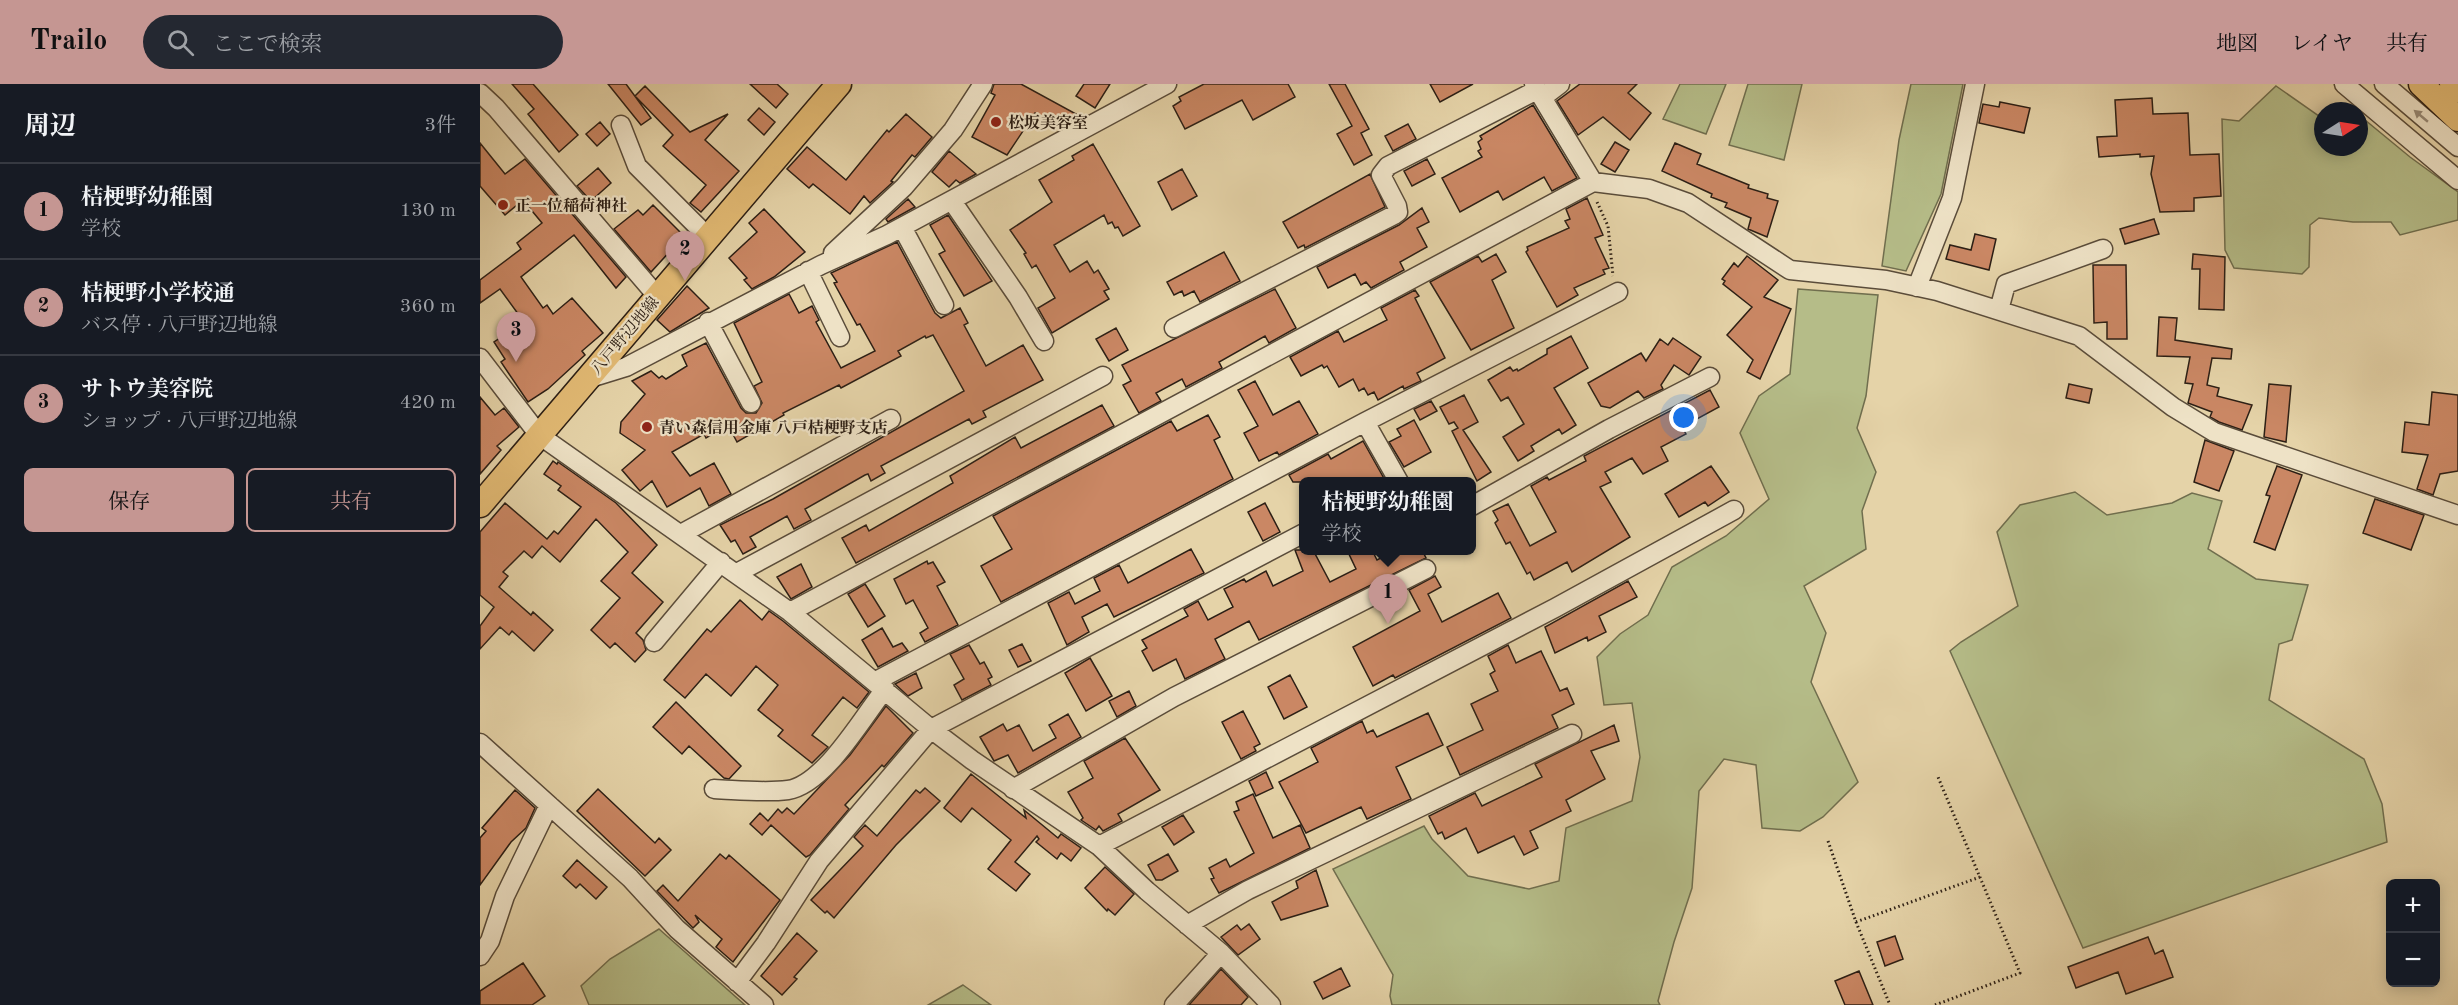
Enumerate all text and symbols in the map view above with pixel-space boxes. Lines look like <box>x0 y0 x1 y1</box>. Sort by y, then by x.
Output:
search box <box>143 15 563 69</box>
icon: search <box>164 26 197 59</box>
text: Trailo <box>30 28 107 56</box>
text: ここで検索 <box>212 34 322 56</box>
text: 地図 <box>2216 34 2258 55</box>
text: レイヤ <box>2291 34 2353 55</box>
text: 共有 <box>2386 34 2428 55</box>
north arrow <box>2314 102 2368 156</box>
one-way arrow <box>2413 109 2429 122</box>
text: 周辺 <box>24 114 76 140</box>
place label: 松坂美容室 <box>1008 114 1088 132</box>
marker: 松坂美容室 <box>989 115 1003 129</box>
text: 3件 <box>424 116 456 136</box>
text: 桔梗野幼稚園 <box>81 187 213 209</box>
place label: 正一位稲荷神社 <box>515 197 627 215</box>
marker: 正一位稲荷神社 <box>496 198 510 212</box>
text: 1 <box>38 201 49 221</box>
text: 130 m <box>400 201 456 221</box>
text: 学校 <box>81 220 121 240</box>
pin: 2 <box>666 232 704 281</box>
text: 桔梗野小学校通 <box>81 283 235 305</box>
street label: 八戸野辺地線 <box>587 293 663 378</box>
text: 2 <box>38 297 49 317</box>
text: 360 m <box>400 297 456 317</box>
pin: 3 <box>496 312 536 362</box>
text: バス停 · 八戸野辺地線 <box>81 316 278 336</box>
text: サトウ美容院 <box>81 379 213 401</box>
text: 3 <box>38 393 49 413</box>
text: 420 m <box>400 393 456 413</box>
your location <box>1669 403 1698 432</box>
text: ショップ · 八戸野辺地線 <box>81 412 297 432</box>
place label: 青い森信用金庫 八戸桔梗野支店 <box>659 419 887 437</box>
marker: 青い森信用金庫 八戸桔梗野支店 <box>640 420 654 434</box>
button: 保存 <box>24 468 234 532</box>
button: 共有 <box>246 468 456 532</box>
popup <box>1299 477 1476 555</box>
text: 桔梗野幼稚園 <box>1321 492 1454 514</box>
text: 学校 <box>1321 525 1361 545</box>
pin: 1 <box>1368 574 1408 624</box>
map controls <box>2386 879 2440 987</box>
button: + <box>2386 879 2440 933</box>
button: − <box>2386 933 2440 987</box>

